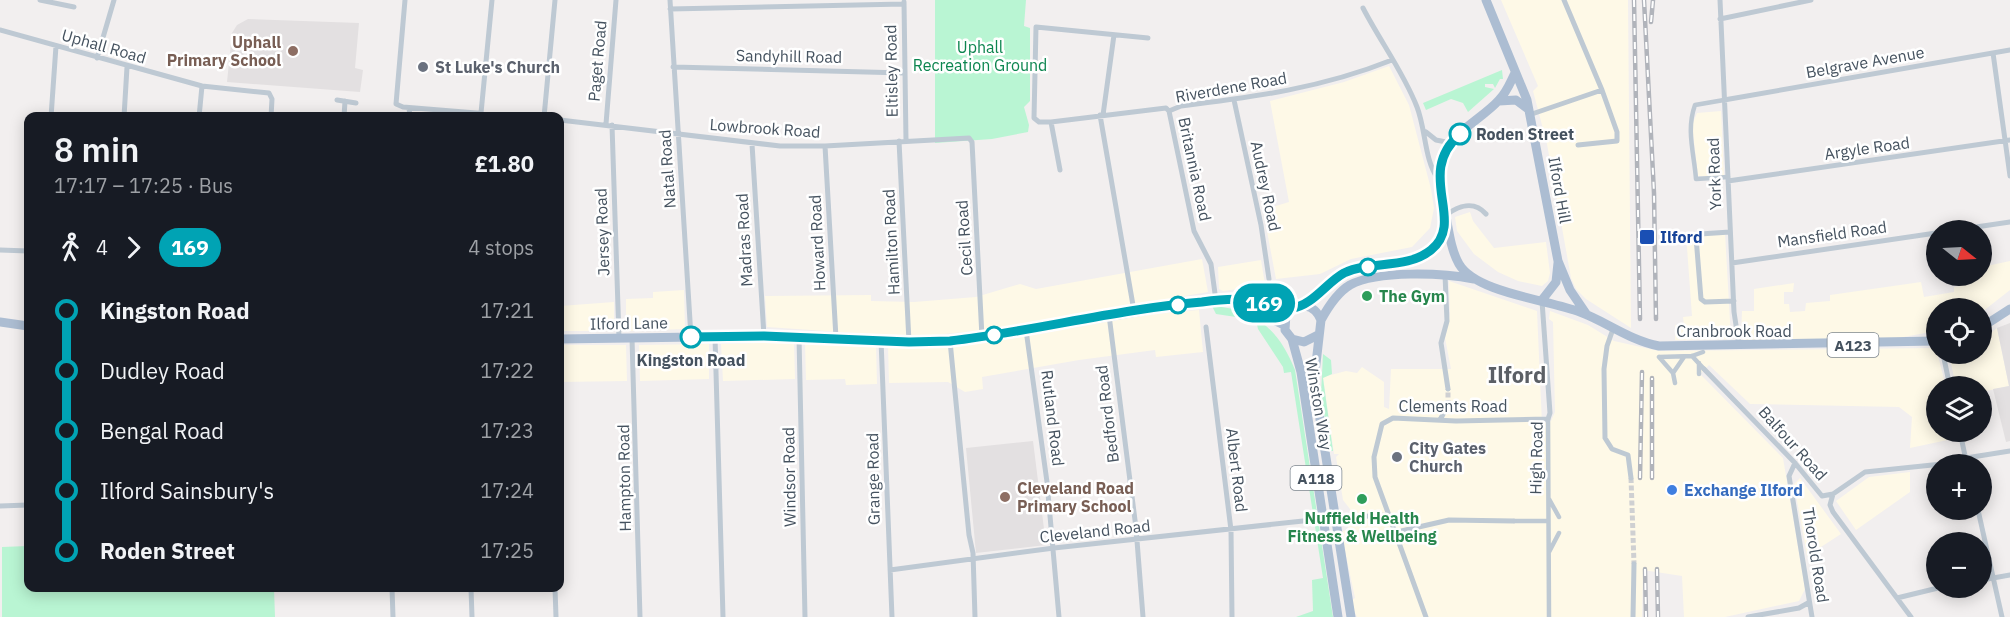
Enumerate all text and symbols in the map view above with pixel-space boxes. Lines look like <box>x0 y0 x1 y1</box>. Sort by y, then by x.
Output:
street label: Paget Road <box>583 20 611 102</box>
street label: Uphall Road <box>59 24 149 68</box>
street label: Eltisley Road <box>880 25 902 117</box>
place label: Uphall Primary School <box>167 32 281 70</box>
park label: Uphall Recreation Ground <box>913 37 1047 75</box>
street label: Belgrave Avenue <box>1804 42 1926 82</box>
marker: Uphall Primary School <box>286 44 300 58</box>
street label: Sandyhill Road <box>736 45 842 67</box>
place label: St Luke's Church <box>435 57 560 77</box>
marker: St Luke's Church <box>416 60 430 74</box>
street label: Riverdene Road <box>1174 67 1288 107</box>
street label: Lowbrook Road <box>709 114 821 142</box>
street label: Britannia Road <box>1174 115 1216 223</box>
marker: Roden Street <box>1449 123 1471 145</box>
place label: Roden Street <box>1476 124 1574 144</box>
text: 8 min <box>54 128 139 171</box>
street label: Natal Road <box>654 129 680 209</box>
street label: Argyle Road <box>1823 132 1911 164</box>
street label: York Road <box>1703 137 1725 211</box>
street label: Audrey Road <box>1247 139 1285 233</box>
text: £1.80 <box>475 149 534 178</box>
street label: Ilford Hill <box>1544 155 1576 225</box>
text: 17:17 – 17:25 · Bus <box>54 172 233 199</box>
street label: Jersey Road <box>590 188 614 276</box>
street label: Hamilton Road <box>878 188 904 296</box>
street label: Madras Road <box>732 193 756 287</box>
street label: Howard Road <box>804 194 830 292</box>
street label: Cecil Road <box>951 200 977 276</box>
street label: Mansfield Road <box>1776 216 1888 252</box>
north arrow <box>1926 220 1992 286</box>
map controls <box>1926 220 1992 598</box>
place label: Ilford <box>1660 227 1703 247</box>
marker: Ilford <box>1638 228 1656 246</box>
icon: walk <box>54 231 87 264</box>
icon: forward <box>117 231 150 264</box>
text: 169 <box>171 233 209 261</box>
text: 4 <box>96 234 108 261</box>
text: 4 stops <box>468 234 534 261</box>
unlabelled marker <box>1359 258 1377 276</box>
line badge: 169 <box>1230 284 1298 322</box>
place label: The Gym <box>1379 286 1445 306</box>
text: 169 <box>1245 289 1283 317</box>
marker: The Gym <box>1360 289 1374 303</box>
text: Kingston Road <box>100 296 250 325</box>
unlabelled marker <box>1169 296 1187 314</box>
text: 17:21 <box>480 297 534 324</box>
button: locate <box>1926 298 1992 364</box>
street label: Ilford Lane <box>590 312 668 334</box>
street label: Cranbrook Road <box>1676 321 1792 341</box>
marker: Kingston Road <box>680 326 702 348</box>
unlabelled marker <box>985 326 1003 344</box>
road number: A123 <box>1828 333 1878 357</box>
place label: Kingston Road <box>637 350 745 370</box>
text: Dudley Road <box>100 356 225 385</box>
street label: Winston Way <box>1301 356 1337 452</box>
text: 17:22 <box>480 357 534 384</box>
district label: Ilford <box>1488 360 1546 389</box>
street label: Bedford Road <box>1091 364 1123 464</box>
street label: Rutland Road <box>1037 369 1069 467</box>
button: layers <box>1926 376 1992 442</box>
street label: Clements Road <box>1399 396 1507 416</box>
street label: Balfour Road <box>1754 402 1832 484</box>
text: Bengal Road <box>100 416 224 445</box>
text: 17:23 <box>480 417 534 444</box>
street label: High Road <box>1525 421 1547 495</box>
street label: Hampton Road <box>613 424 635 532</box>
street label: Windsor Road <box>778 427 800 527</box>
street label: Albert Road <box>1222 427 1252 513</box>
street label: Grange Road <box>862 433 884 525</box>
place label: City Gates Church <box>1409 438 1486 476</box>
marker: City Gates Church <box>1390 450 1404 464</box>
button: + <box>1926 454 1992 520</box>
road number: A118 <box>1290 466 1342 490</box>
text: Ilford Sainsbury's <box>100 476 274 505</box>
text: 17:24 <box>480 477 534 504</box>
place label: Cleveland Road Primary School <box>1017 478 1134 516</box>
place label: Exchange Ilford <box>1684 480 1803 500</box>
marker: Exchange Ilford <box>1665 483 1679 497</box>
marker: Cleveland Road Primary School <box>998 490 1012 504</box>
marker: Nuffield Health Fitness & Wellbeing <box>1355 492 1369 506</box>
street label: Thorold Road <box>1799 506 1833 604</box>
place label: Nuffield Health Fitness & Wellbeing <box>1287 508 1437 546</box>
street label: Cleveland Road <box>1039 515 1151 547</box>
button: − <box>1926 532 1992 598</box>
text: Roden Street <box>100 536 235 565</box>
text: 17:25 <box>480 537 534 564</box>

